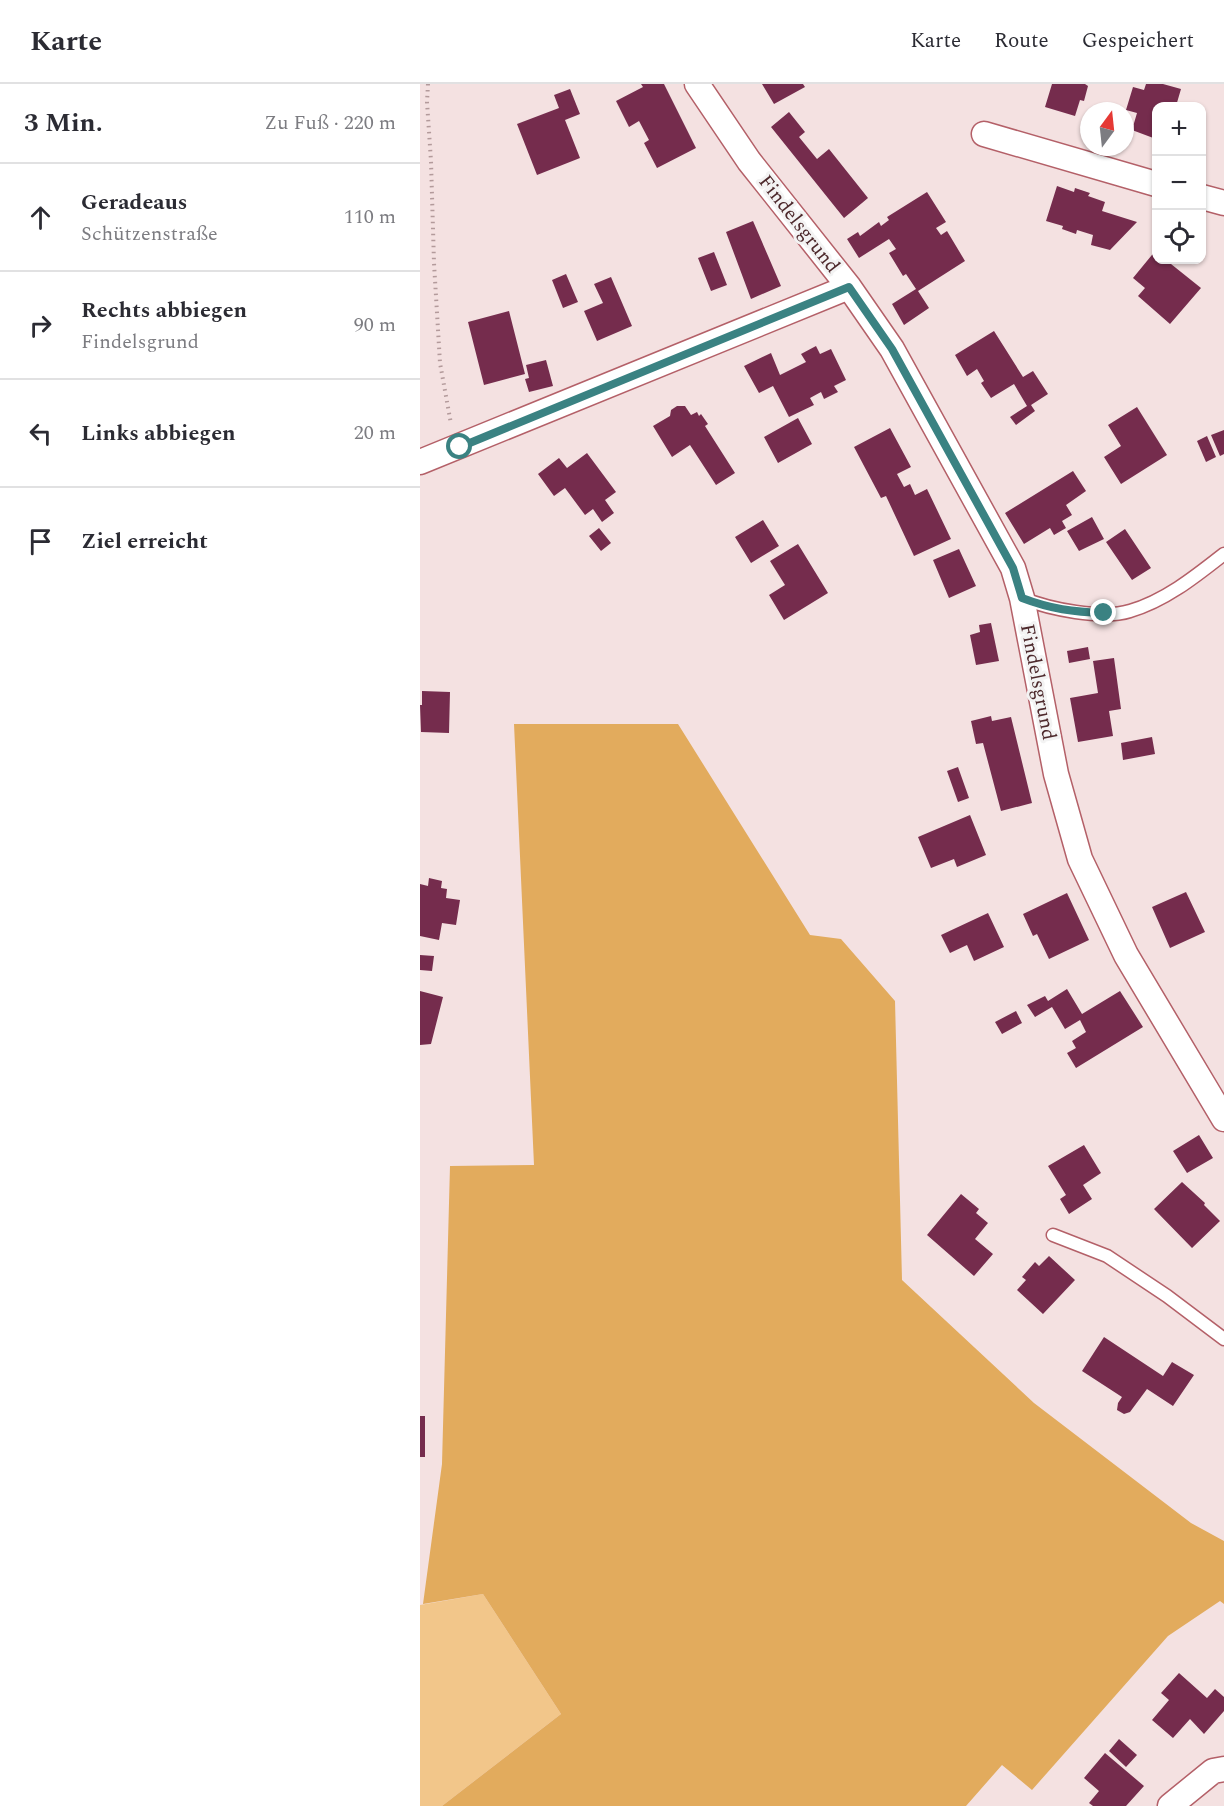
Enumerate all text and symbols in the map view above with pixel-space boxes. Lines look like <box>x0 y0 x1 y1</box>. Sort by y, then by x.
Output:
text: Karte <box>30 20 102 63</box>
text: Karte <box>910 25 961 57</box>
text: Route <box>994 25 1049 57</box>
text: Gespeichert <box>1082 25 1194 57</box>
north arrow <box>1080 102 1134 156</box>
map controls <box>1152 102 1206 264</box>
button: + <box>1152 102 1206 156</box>
text: 3 Min. <box>24 103 103 143</box>
text: Zu Fuß · 220 m <box>264 108 396 138</box>
button: − <box>1152 156 1206 210</box>
street label: Findelsgrund <box>751 168 847 280</box>
text: Geradeaus <box>81 186 187 219</box>
icon: ahead <box>24 201 57 234</box>
text: 110 m <box>344 202 396 232</box>
button: locate <box>1152 210 1206 264</box>
text: Schützenstraße <box>81 219 218 249</box>
text: Rechts abbiegen <box>81 294 247 327</box>
icon: right <box>24 309 57 342</box>
text: 90 m <box>354 310 396 340</box>
text: Findelsgrund <box>81 327 199 357</box>
icon: left <box>24 417 57 450</box>
text: Links abbiegen <box>81 417 236 450</box>
text: 20 m <box>354 418 396 448</box>
route start <box>446 433 472 459</box>
icon: arrive <box>24 525 57 558</box>
text: Ziel erreicht <box>81 525 208 558</box>
route end <box>1090 599 1116 625</box>
street label: Findelsgrund <box>1012 621 1064 743</box>

